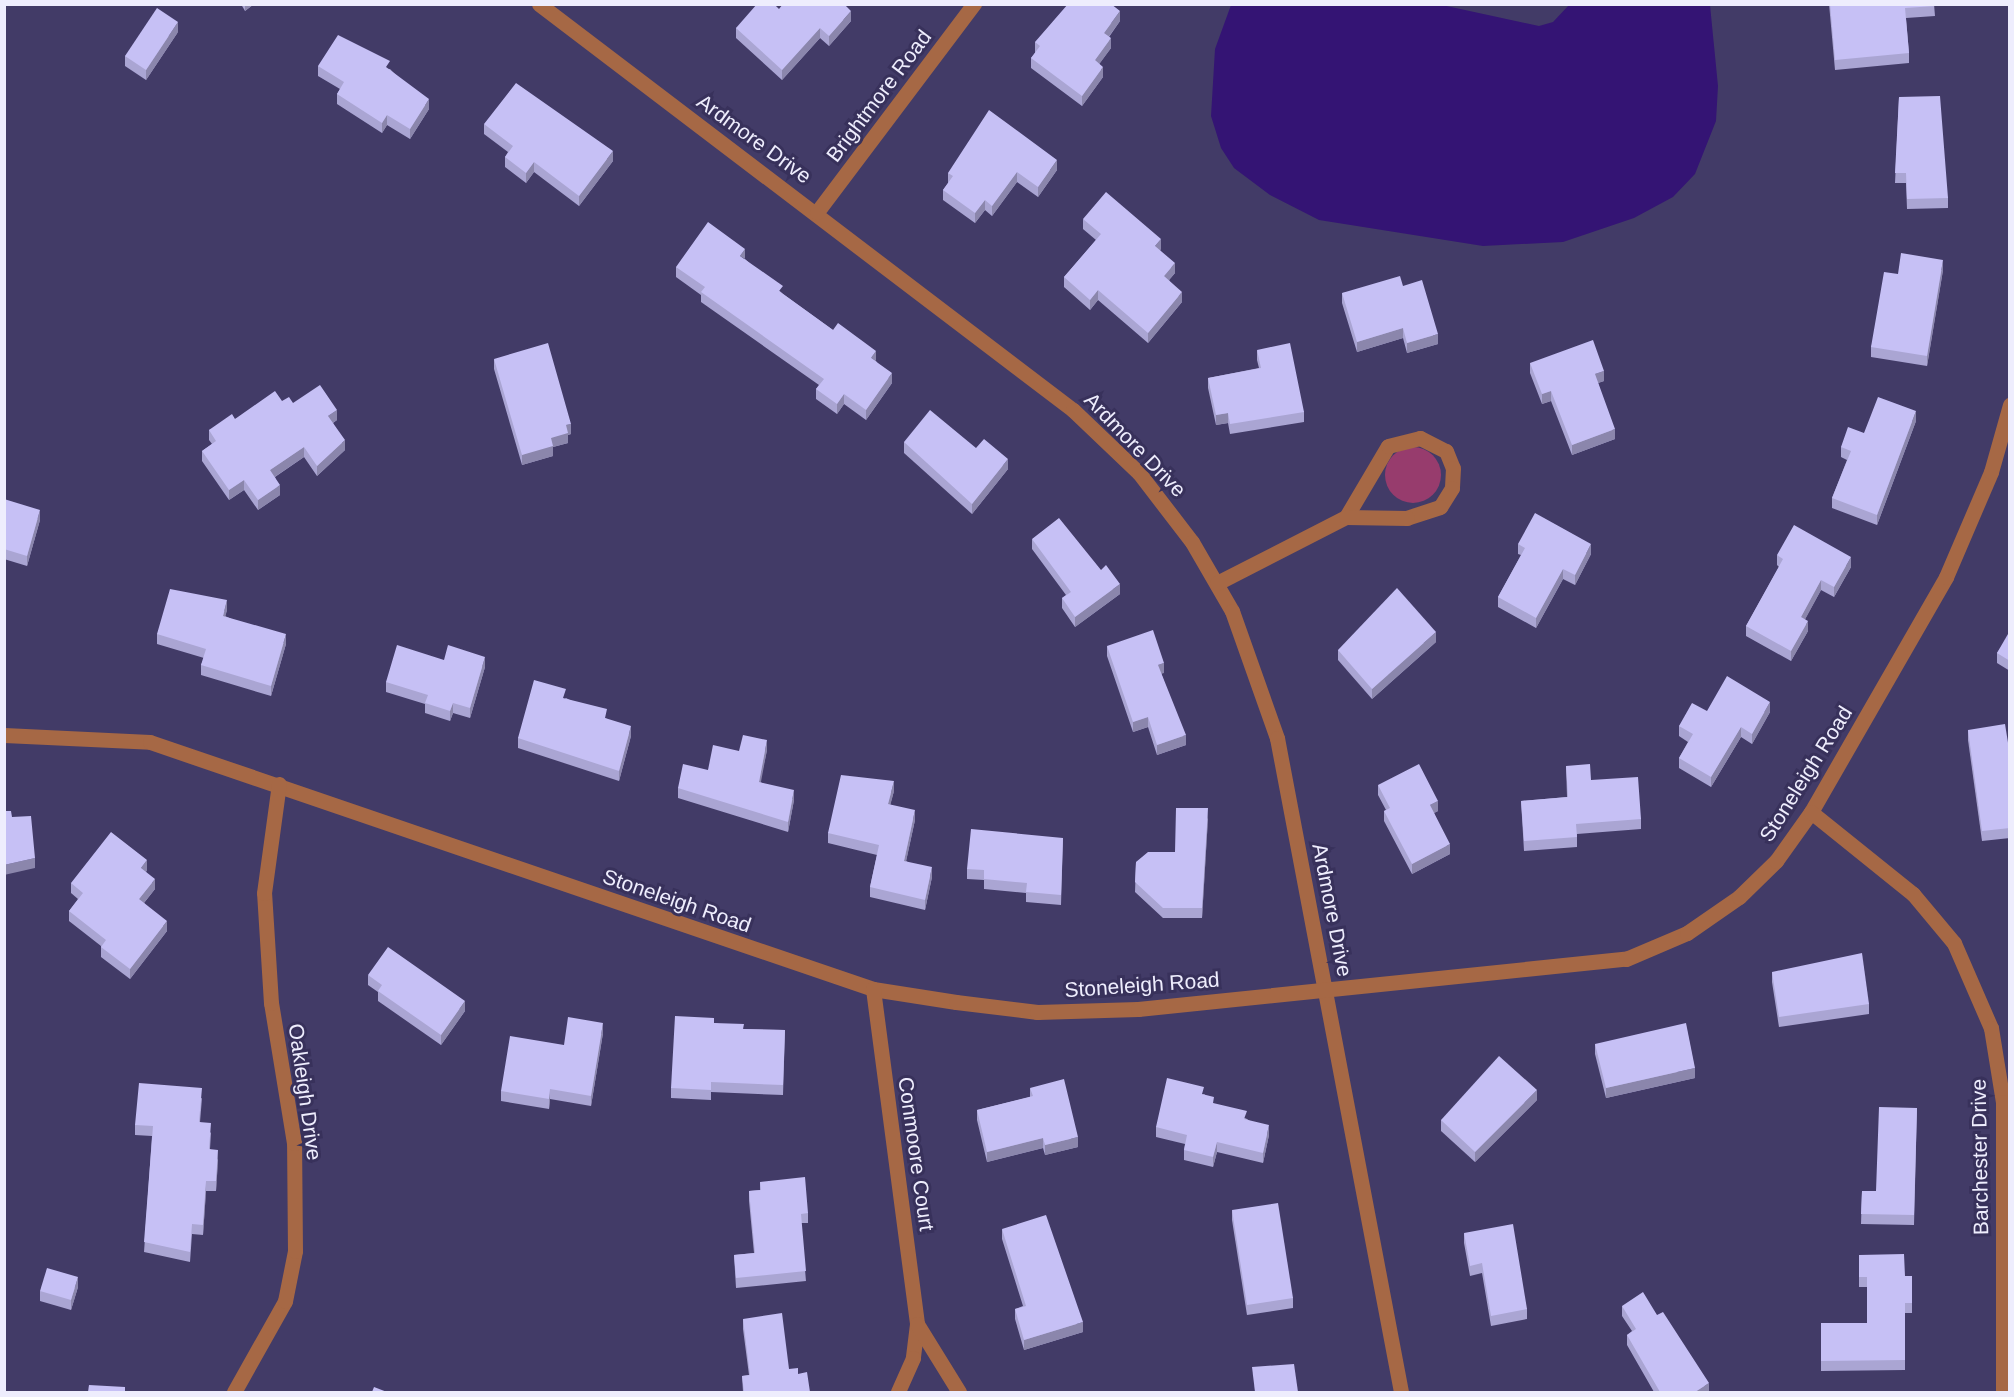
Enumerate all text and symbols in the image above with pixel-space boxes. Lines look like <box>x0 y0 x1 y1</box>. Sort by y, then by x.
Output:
street label: Brightmore Road <box>821 25 937 167</box>
street label: Ardmore Drive <box>692 89 816 189</box>
street label: Ardmore Drive <box>1079 388 1191 502</box>
street label: Stoneleigh Road <box>1754 701 1858 847</box>
street label: Ardmore Drive <box>1307 841 1357 979</box>
street label: Stoneleigh Road <box>599 864 755 938</box>
street label: Stoneleigh Road <box>1064 967 1220 1003</box>
street label: Oakleigh Drive <box>283 1022 327 1162</box>
street label: Conmoore Court <box>893 1075 939 1233</box>
street label: Barchester Drive <box>1966 1079 1994 1235</box>

